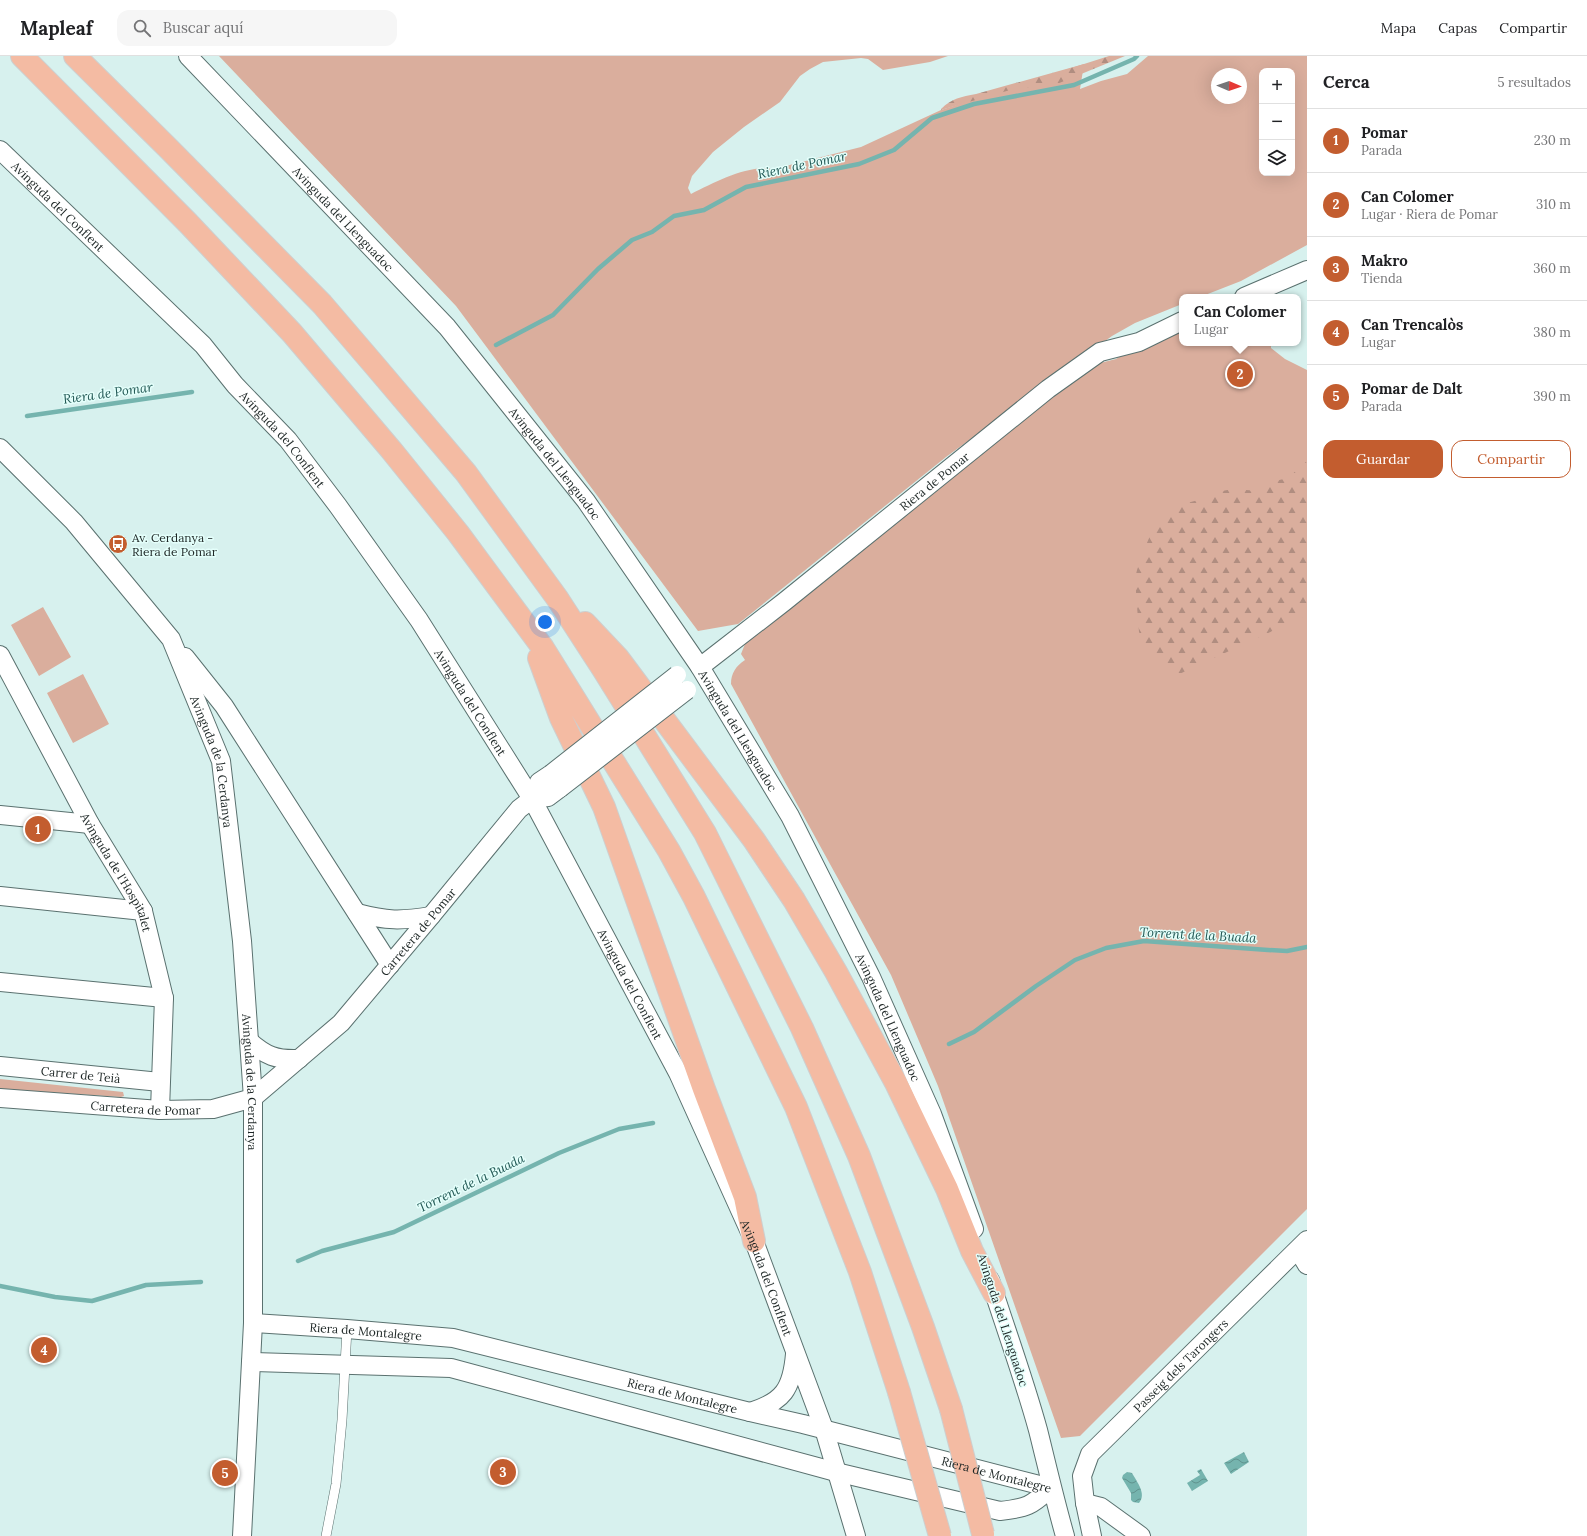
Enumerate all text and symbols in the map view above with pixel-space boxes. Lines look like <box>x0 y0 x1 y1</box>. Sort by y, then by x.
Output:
search box <box>117 10 397 46</box>
text: Mapleaf <box>20 16 93 40</box>
icon: search <box>131 17 153 39</box>
text: Buscar aquí <box>163 18 243 37</box>
text: Mapa <box>1381 19 1416 37</box>
text: Capas <box>1438 19 1477 37</box>
text: Compartir <box>1499 19 1567 37</box>
north arrow <box>1211 68 1247 104</box>
map controls <box>1259 68 1295 176</box>
button: + <box>1259 68 1295 104</box>
text: Cerca <box>1323 71 1370 93</box>
text: 5 resultados <box>1497 74 1571 91</box>
button: − <box>1259 104 1295 140</box>
text: Pomar <box>1361 123 1408 142</box>
text: 1 <box>1333 132 1339 149</box>
text: 230 m <box>1534 132 1571 149</box>
button: layers <box>1259 140 1295 176</box>
text: Parada <box>1361 142 1402 159</box>
water label: Riera de Pomar <box>756 147 848 183</box>
street label: Avinguda del Conflent <box>8 157 108 254</box>
street label: Avinguda del Llenguadoc <box>289 162 397 274</box>
text: Can Colomer <box>1361 187 1454 206</box>
text: 2 <box>1333 196 1339 213</box>
text: 310 m <box>1536 196 1571 213</box>
text: Lugar · Riera de Pomar <box>1361 206 1498 223</box>
text: Makro <box>1361 251 1408 270</box>
text: 3 <box>1332 260 1340 277</box>
text: 360 m <box>1533 260 1571 277</box>
text: Tienda <box>1361 270 1402 287</box>
popup <box>1179 294 1301 346</box>
text: Can Colomer <box>1194 302 1286 321</box>
text: Can Trencalòs <box>1361 315 1463 334</box>
text: Lugar <box>1194 321 1228 338</box>
text: 4 <box>1332 324 1340 341</box>
text: 380 m <box>1533 324 1571 341</box>
text: Lugar <box>1361 334 1396 351</box>
pin: 2 <box>1227 359 1253 389</box>
water label: Riera de Pomar <box>62 378 154 408</box>
text: Pomar de Dalt <box>1361 379 1463 398</box>
street label: Avinguda del Conflent <box>236 387 329 491</box>
text: 5 <box>1332 388 1340 405</box>
text: 390 m <box>1533 388 1571 405</box>
text: Parada <box>1361 398 1402 415</box>
street label: Avinguda del Llenguadoc <box>506 403 604 523</box>
button: Guardar <box>1323 440 1443 478</box>
button: Compartir <box>1451 440 1571 478</box>
street label: Riera de Pomar <box>896 448 972 514</box>
place label: Av. Cerdanya - Riera de Pomar <box>131 530 218 559</box>
bus stop icon: Av. Cerdanya - Riera de Pomar <box>107 533 129 555</box>
your location <box>535 612 555 632</box>
street label: Avinguda del Conflent <box>431 645 510 759</box>
street label: Avinguda del Llenguadoc <box>695 666 781 794</box>
street label: Avinguda de la Cerdanya <box>187 692 236 828</box>
street label: Avinguda de l'Hospitalet <box>77 809 155 933</box>
pin: 1 <box>25 814 51 844</box>
street label: Carretera de Pomar <box>377 884 459 979</box>
water label: Torrent de la Buada <box>1139 923 1258 947</box>
street label: Avinguda del Conflent <box>594 925 666 1042</box>
street label: Avinguda del Llenguadoc <box>852 950 924 1084</box>
street label: Avinguda de la Cerdanya <box>240 1012 261 1150</box>
street label: Carrer de Teià <box>40 1063 121 1085</box>
street label: Carretera de Pomar <box>90 1097 202 1118</box>
water label: Torrent de la Buada <box>415 1149 528 1216</box>
street label: Avinguda del Conflent <box>737 1216 796 1338</box>
street label: Avinguda del Llenguadoc <box>974 1251 1032 1388</box>
street label: Passeig dels Tarongers <box>1130 1315 1231 1415</box>
street label: Riera de Montalegre <box>309 1319 423 1343</box>
pin: 4 <box>31 1335 57 1365</box>
street label: Riera de Montalegre <box>626 1374 739 1416</box>
street label: Riera de Montalegre <box>940 1453 1054 1495</box>
pin: 3 <box>490 1457 516 1487</box>
pin: 5 <box>212 1458 238 1488</box>

